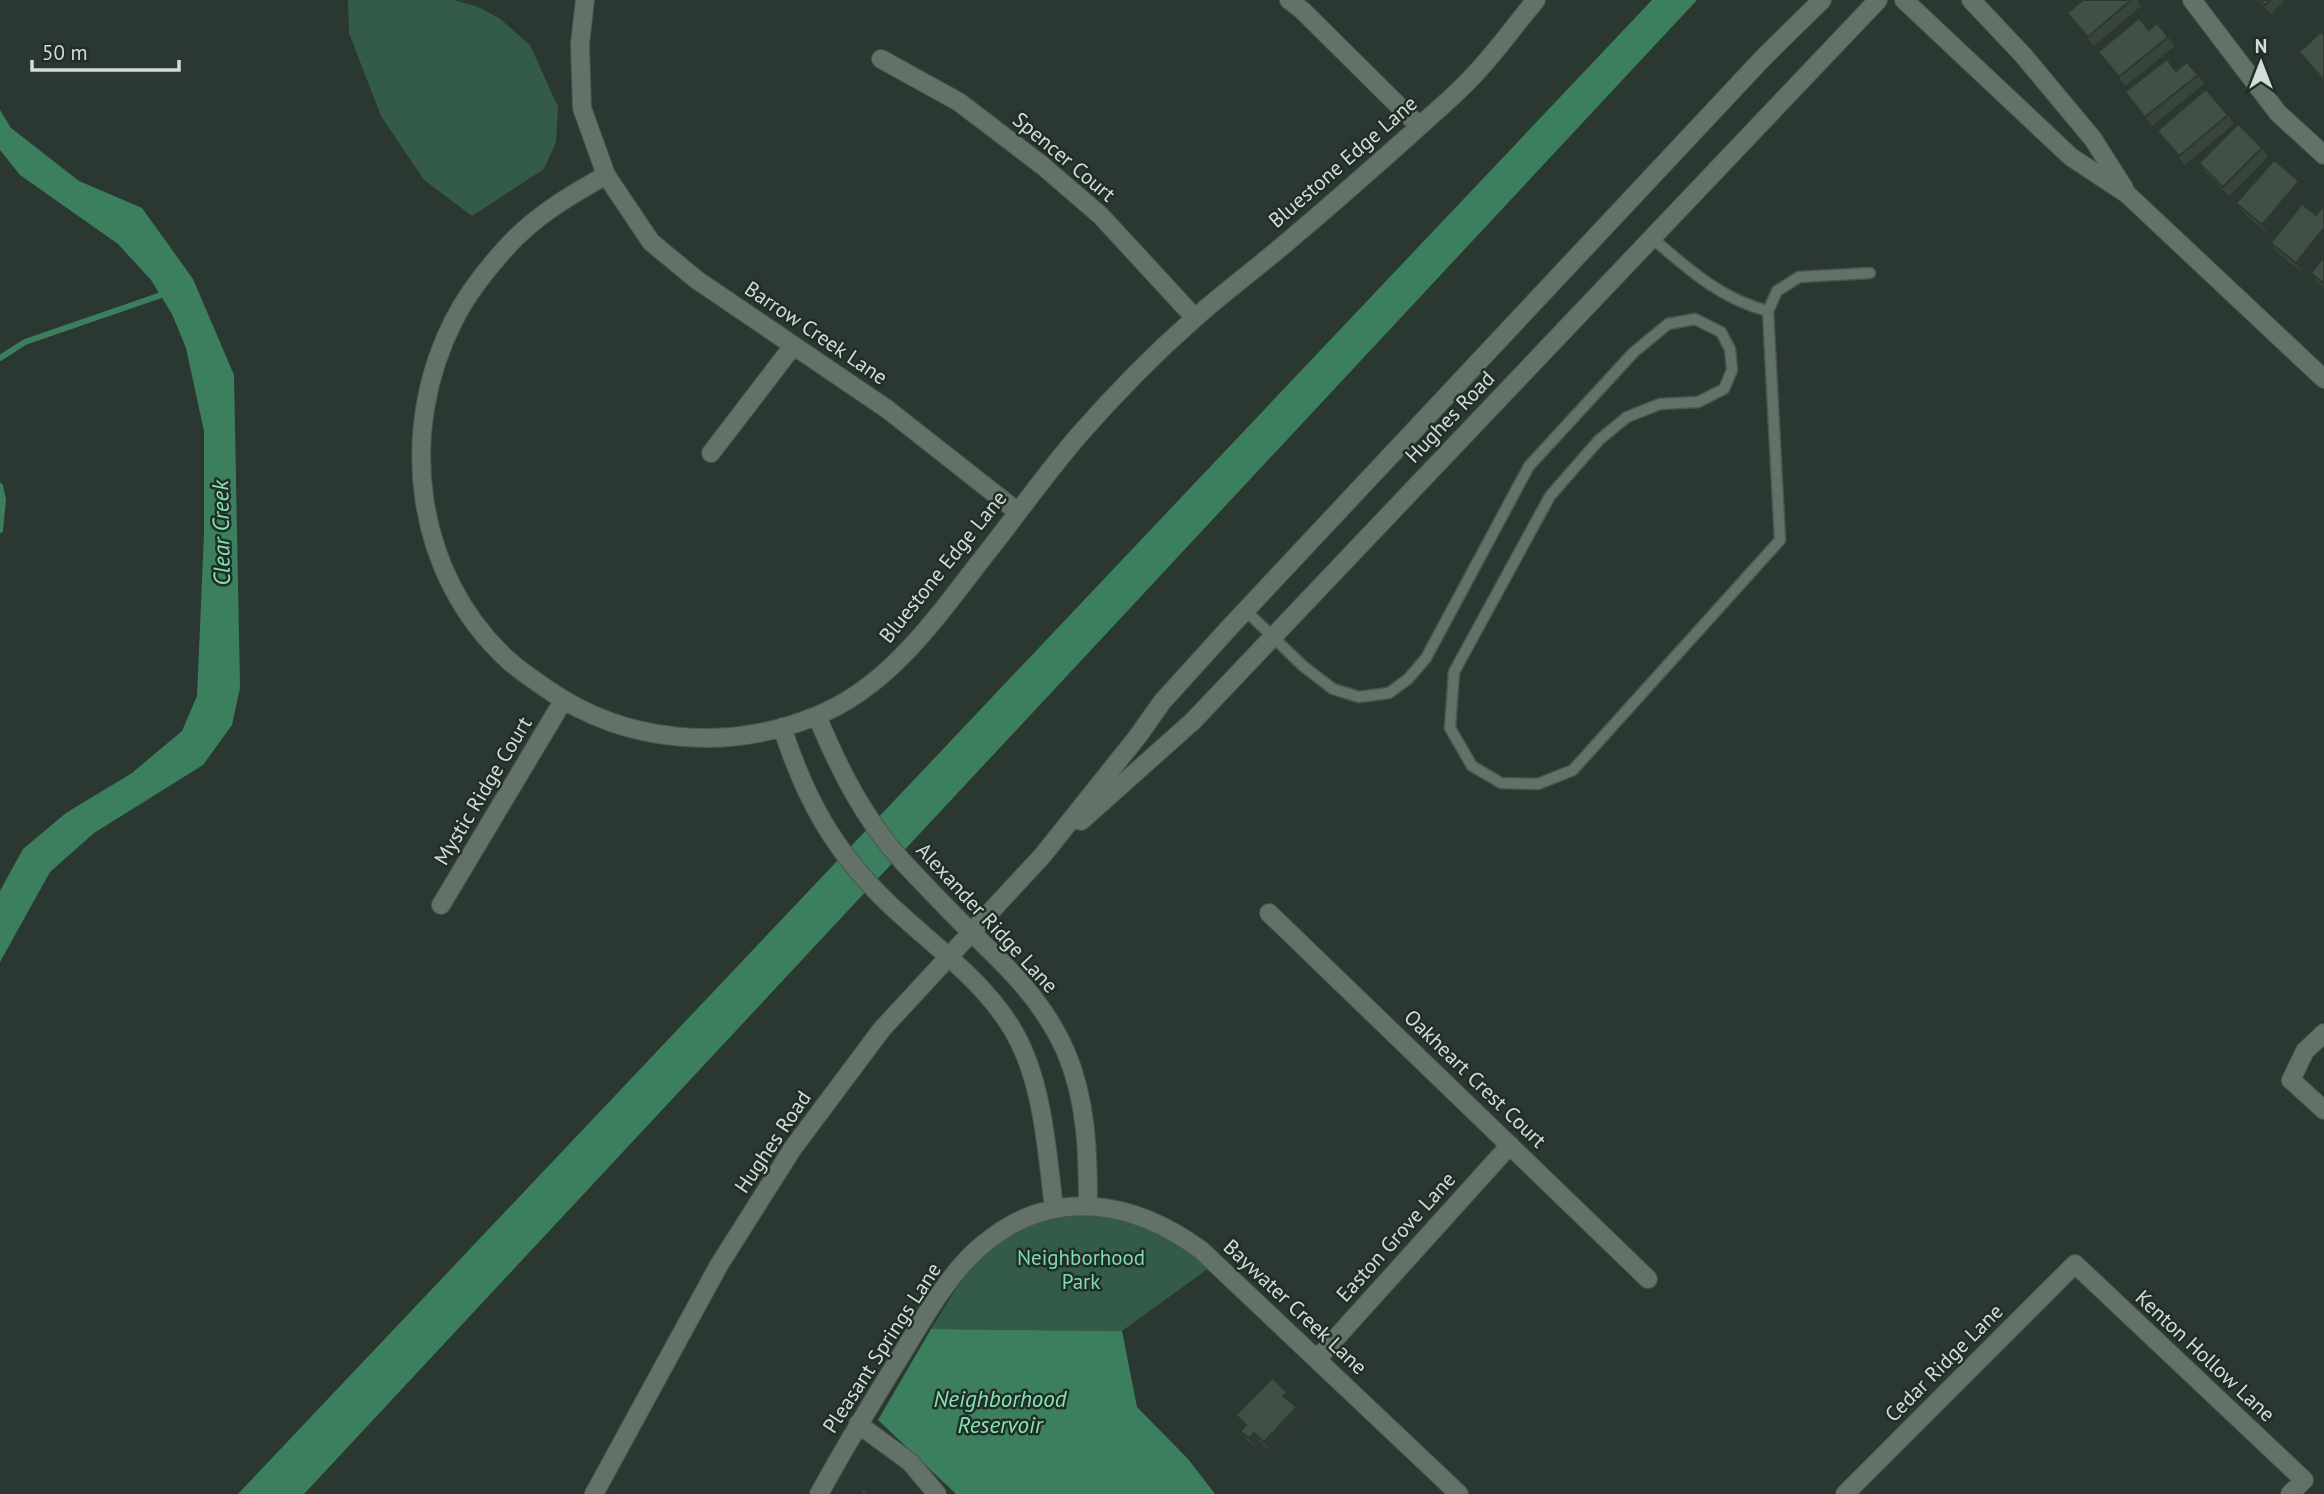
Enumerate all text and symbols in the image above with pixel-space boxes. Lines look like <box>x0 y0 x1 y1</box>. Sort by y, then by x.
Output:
scale bar <box>32 28 178 72</box>
north arrow <box>2226 28 2296 98</box>
text: N <box>2255 34 2267 58</box>
text: 50 m <box>42 39 88 66</box>
street label: Bluestone Edge Lane <box>1263 90 1423 234</box>
street label: Spencer Court <box>1007 106 1121 207</box>
street label: Barrow Creek Lane <box>740 275 893 390</box>
street label: Hughes Road <box>1399 365 1500 468</box>
water label: Clear Creek <box>205 479 236 586</box>
street label: Bluestone Edge Lane <box>873 485 1012 648</box>
street label: Mystic Ridge Court <box>428 712 537 870</box>
street label: Alexander Ridge Lane <box>911 837 1064 999</box>
street label: Oakheart Crest Court <box>1398 1004 1552 1154</box>
street label: Hughes Road <box>728 1085 817 1198</box>
street label: Easton Grove Lane <box>1330 1166 1461 1307</box>
street label: Baywater Creek Lane <box>1218 1233 1373 1380</box>
park label: Neighborhood Park <box>1017 1244 1145 1295</box>
street label: Pleasant Springs Lane <box>816 1257 947 1438</box>
street label: Kenton Hollow Lane <box>2130 1284 2281 1427</box>
street label: Cedar Ridge Lane <box>1879 1298 2008 1427</box>
water label: Neighborhood Reservoir <box>934 1384 1068 1439</box>

